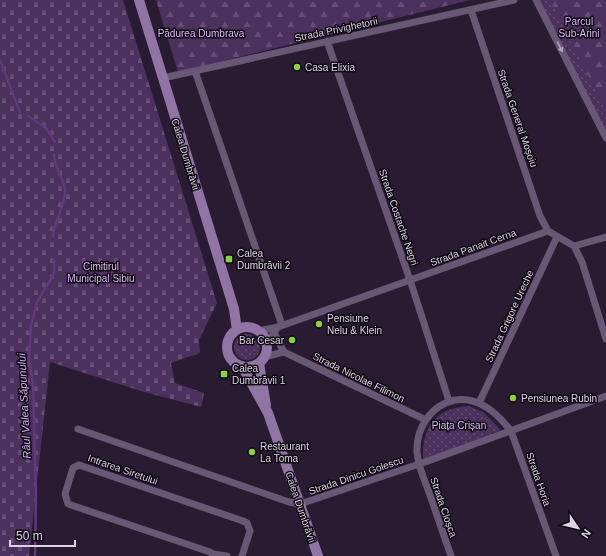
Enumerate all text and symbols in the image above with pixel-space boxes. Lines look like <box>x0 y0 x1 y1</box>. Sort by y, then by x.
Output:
street label: Strada Privighetorii <box>294 15 379 44</box>
park label: Parcul Sub-Arini <box>558 16 600 39</box>
park label: Pădurea Dumbrava <box>158 28 245 39</box>
one-way arrow <box>557 42 563 53</box>
marker: Casa Elixia <box>292 62 302 72</box>
place label: Casa Elixia <box>305 62 355 73</box>
street label: Strada General Moșoiu <box>496 68 539 169</box>
street label: Calea Dumbrăvii <box>169 117 202 191</box>
street label: Strada Costache Negri <box>377 168 420 267</box>
street label: Strada Panait Cerna <box>429 227 518 268</box>
place label: Calea Dumbrăvii 2 <box>237 248 291 271</box>
marker: Calea Dumbrăvii 2 <box>224 254 234 264</box>
park label: Cimitirul Municipal Sibiu <box>67 261 135 284</box>
street label: Strada Grigore Ureche <box>483 268 536 364</box>
place label: Pensiune Nelu & Klein <box>327 313 382 336</box>
marker: Pensiune Nelu & Klein <box>314 319 324 329</box>
place label: Bar Cesar <box>239 335 285 346</box>
marker: Bar Cesar <box>287 335 297 345</box>
street label: Strada Nicolae Filimon <box>311 350 406 404</box>
water label: Râul Valea Săpunului <box>15 353 33 459</box>
place label: Calea Dumbrăvii 1 <box>232 363 286 386</box>
marker: Calea Dumbrăvii 1 <box>219 369 229 379</box>
marker: Pensiunea Rubin <box>508 393 518 403</box>
place label: Pensiunea Rubin <box>521 393 597 404</box>
park label: Piața Crișan <box>432 420 486 431</box>
place label: Restaurant La Toma <box>260 441 309 464</box>
marker: Restaurant La Toma <box>247 447 257 457</box>
street label: Strada Horia <box>524 451 553 508</box>
street label: Intrarea Siretului <box>86 452 159 487</box>
street label: Strada Dinicu Golescu <box>307 454 405 497</box>
street label: Calea Dumbrăvii <box>283 470 318 544</box>
street label: Strada Cloșca <box>428 476 459 539</box>
north arrow <box>558 508 598 548</box>
scale bar <box>10 522 75 548</box>
text: N <box>579 527 593 540</box>
text: 50 m <box>16 529 43 543</box>

